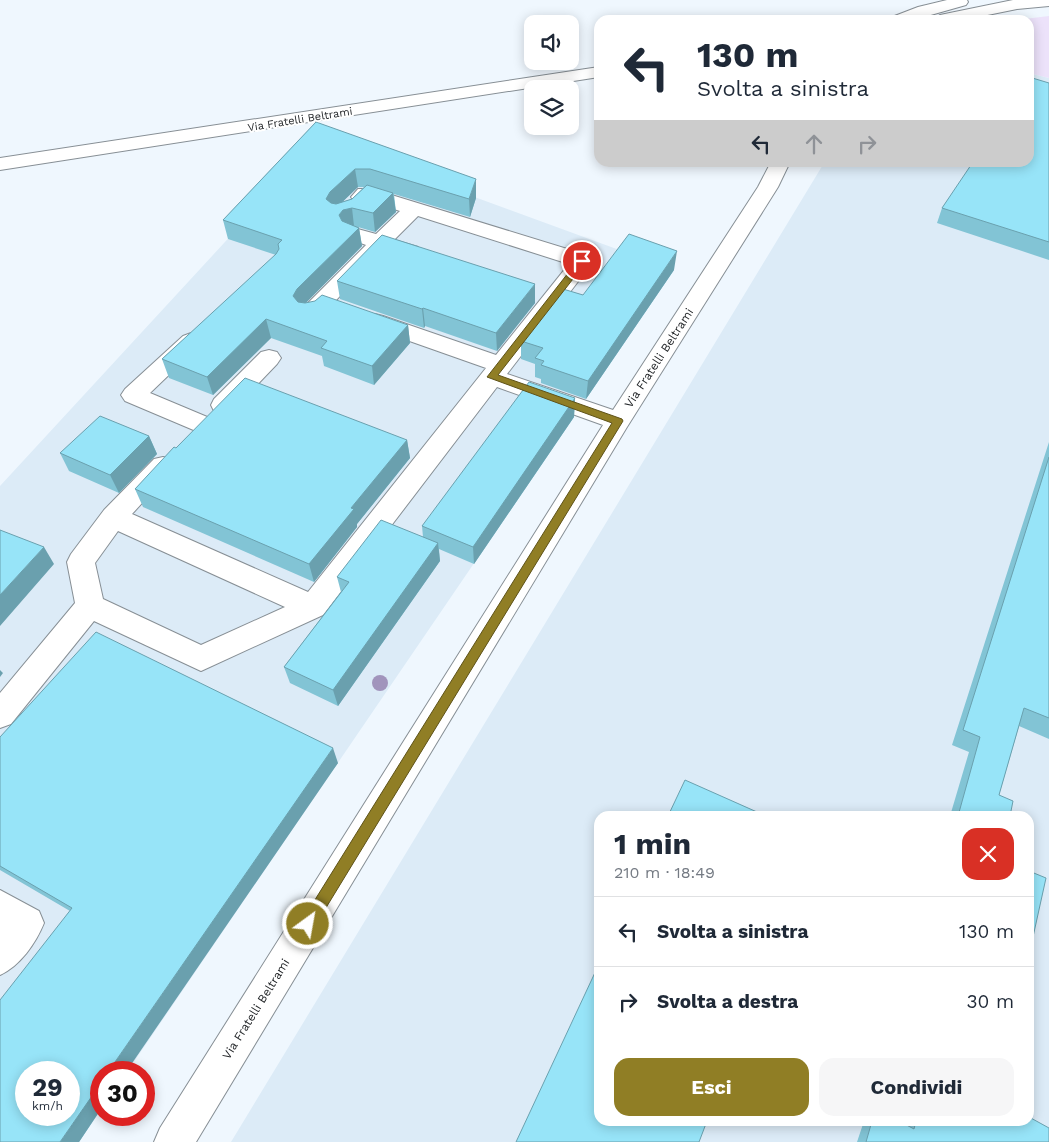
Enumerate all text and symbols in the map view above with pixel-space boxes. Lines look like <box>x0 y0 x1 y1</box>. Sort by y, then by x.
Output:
map controls <box>524 15 579 135</box>
button: sound <box>524 15 579 70</box>
text: 130 m <box>697 34 798 76</box>
icon: left <box>614 35 679 100</box>
text: Svolta a sinistra <box>697 76 869 101</box>
button: layers <box>524 80 579 135</box>
street label: Via Fratelli Beltrami <box>247 105 354 134</box>
icon: left <box>747 130 775 158</box>
icon: ahead <box>800 130 828 158</box>
icon: right <box>853 130 881 158</box>
pin <box>561 240 603 282</box>
icon: arrive <box>568 247 596 275</box>
street label: Via Fratelli Beltrami <box>622 306 696 410</box>
text: 1 min <box>614 826 691 861</box>
button: close <box>962 828 1014 880</box>
text: 210 m · 18:49 <box>614 863 715 882</box>
position arrow <box>281 897 333 949</box>
icon: left <box>614 918 642 946</box>
text: Svolta a sinistra <box>657 920 808 943</box>
text: 130 m <box>959 920 1014 943</box>
street label: Via Fratelli Beltrami <box>219 956 293 1062</box>
icon: right <box>614 988 642 1016</box>
text: Svolta a destra <box>657 990 798 1013</box>
text: 30 m <box>967 990 1014 1013</box>
button: Esci <box>614 1058 809 1116</box>
button: Condividi <box>819 1058 1014 1116</box>
speed limit sign: 30 <box>90 1061 155 1126</box>
text: 29 <box>32 1073 63 1102</box>
text: km/h <box>32 1099 63 1113</box>

